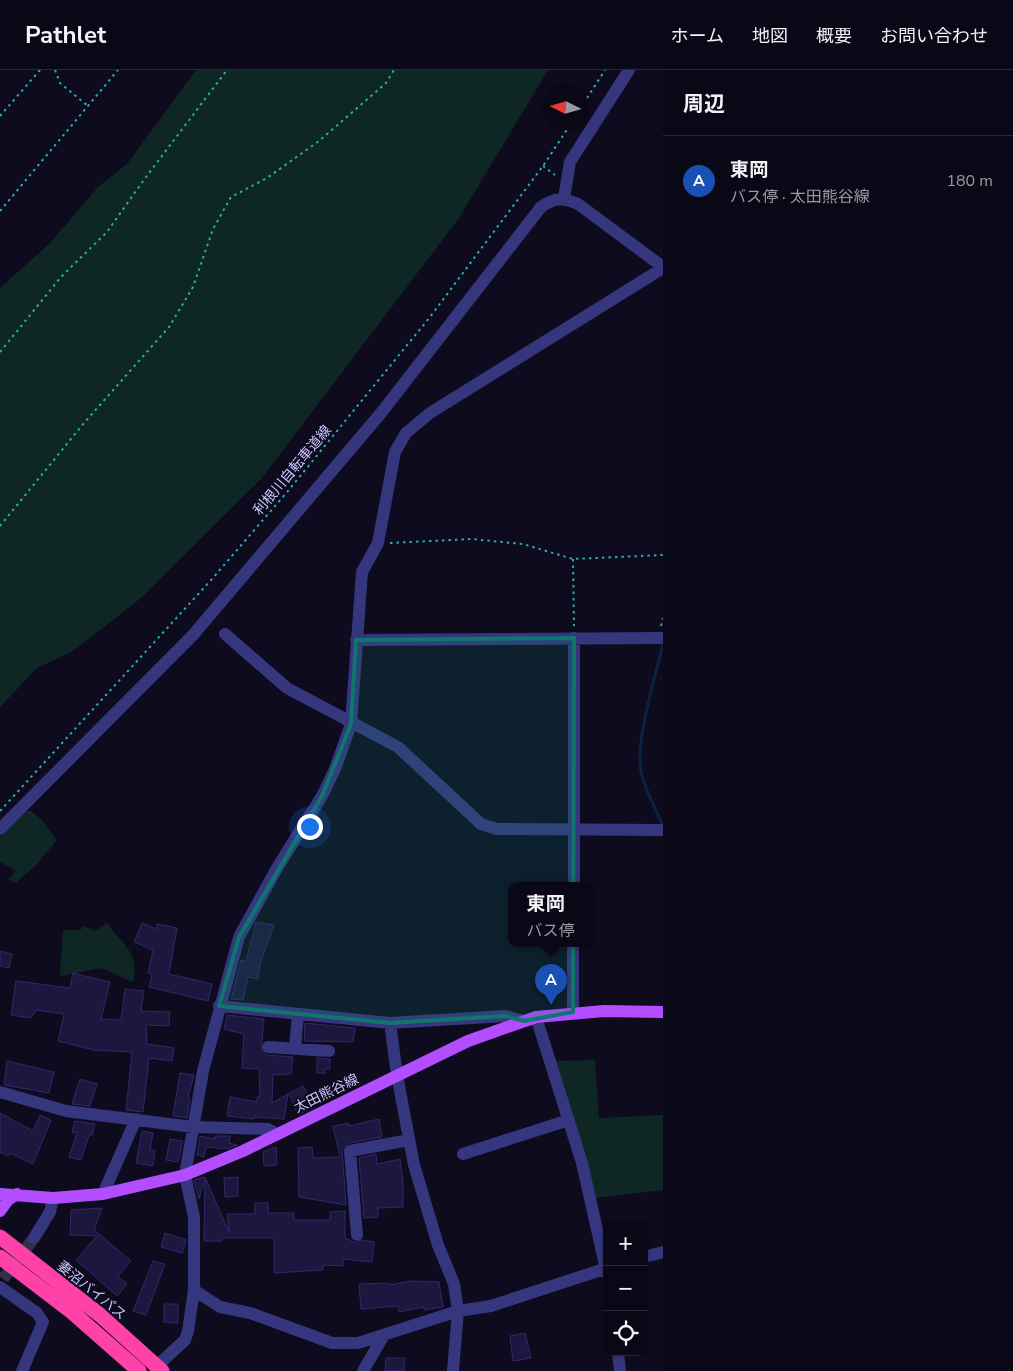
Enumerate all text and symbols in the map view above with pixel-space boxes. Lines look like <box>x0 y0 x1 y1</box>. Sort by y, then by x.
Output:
text: Pathlet <box>25 19 106 51</box>
text: ホーム <box>671 24 724 48</box>
text: 地図 <box>752 24 788 48</box>
text: 概要 <box>816 24 852 48</box>
text: お問い合わせ <box>880 24 988 48</box>
north arrow <box>543 85 588 130</box>
text: 周辺 <box>683 90 725 118</box>
text: 東岡 <box>730 157 768 183</box>
text: A <box>693 170 705 192</box>
text: 180 m <box>946 170 993 192</box>
text: バス停 · 太田熊谷線 <box>730 186 870 208</box>
street label: 利根川自転車道線 <box>249 421 336 519</box>
your location <box>297 814 323 840</box>
popup <box>508 882 593 947</box>
text: 東岡 <box>526 891 565 917</box>
text: バス停 <box>526 920 575 942</box>
pin: A <box>535 964 567 1005</box>
street label: 太田熊谷線 <box>291 1070 362 1117</box>
map controls <box>603 1221 648 1356</box>
button: + <box>603 1221 648 1266</box>
street label: 妻沼バイパス <box>53 1257 130 1324</box>
button: − <box>603 1266 648 1311</box>
button: locate <box>603 1311 648 1356</box>

